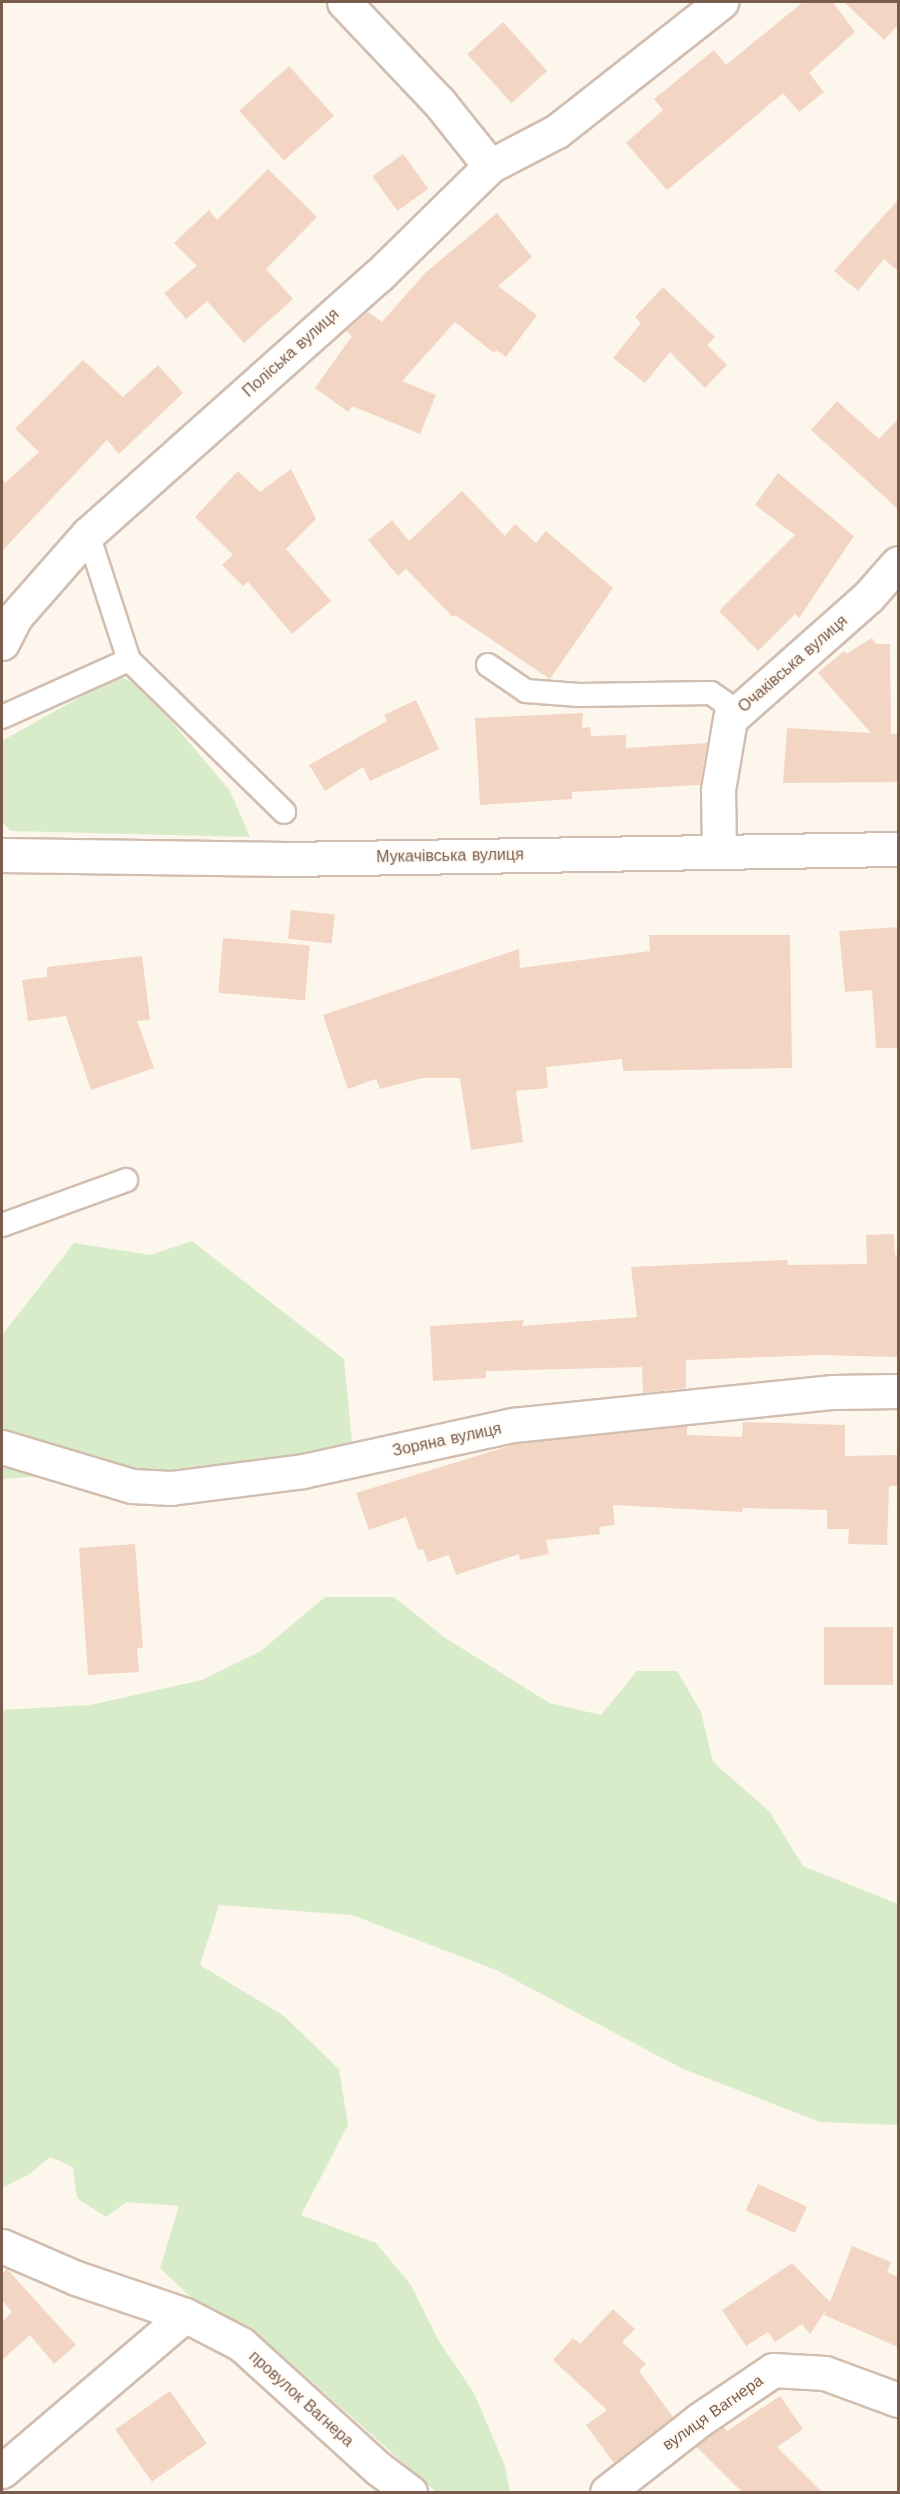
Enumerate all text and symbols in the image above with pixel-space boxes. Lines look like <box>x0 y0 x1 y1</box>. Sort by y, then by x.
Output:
street label: Поліська вулиця <box>239 305 343 401</box>
street label: Очаківська вулиця <box>734 611 852 717</box>
street label: Мукачівська вулиця <box>376 845 524 867</box>
street label: Зоряна вулиця <box>391 1419 503 1461</box>
street label: провулок Вагнера <box>245 2347 357 2451</box>
street label: вулиця Вагнера <box>659 2371 767 2455</box>

